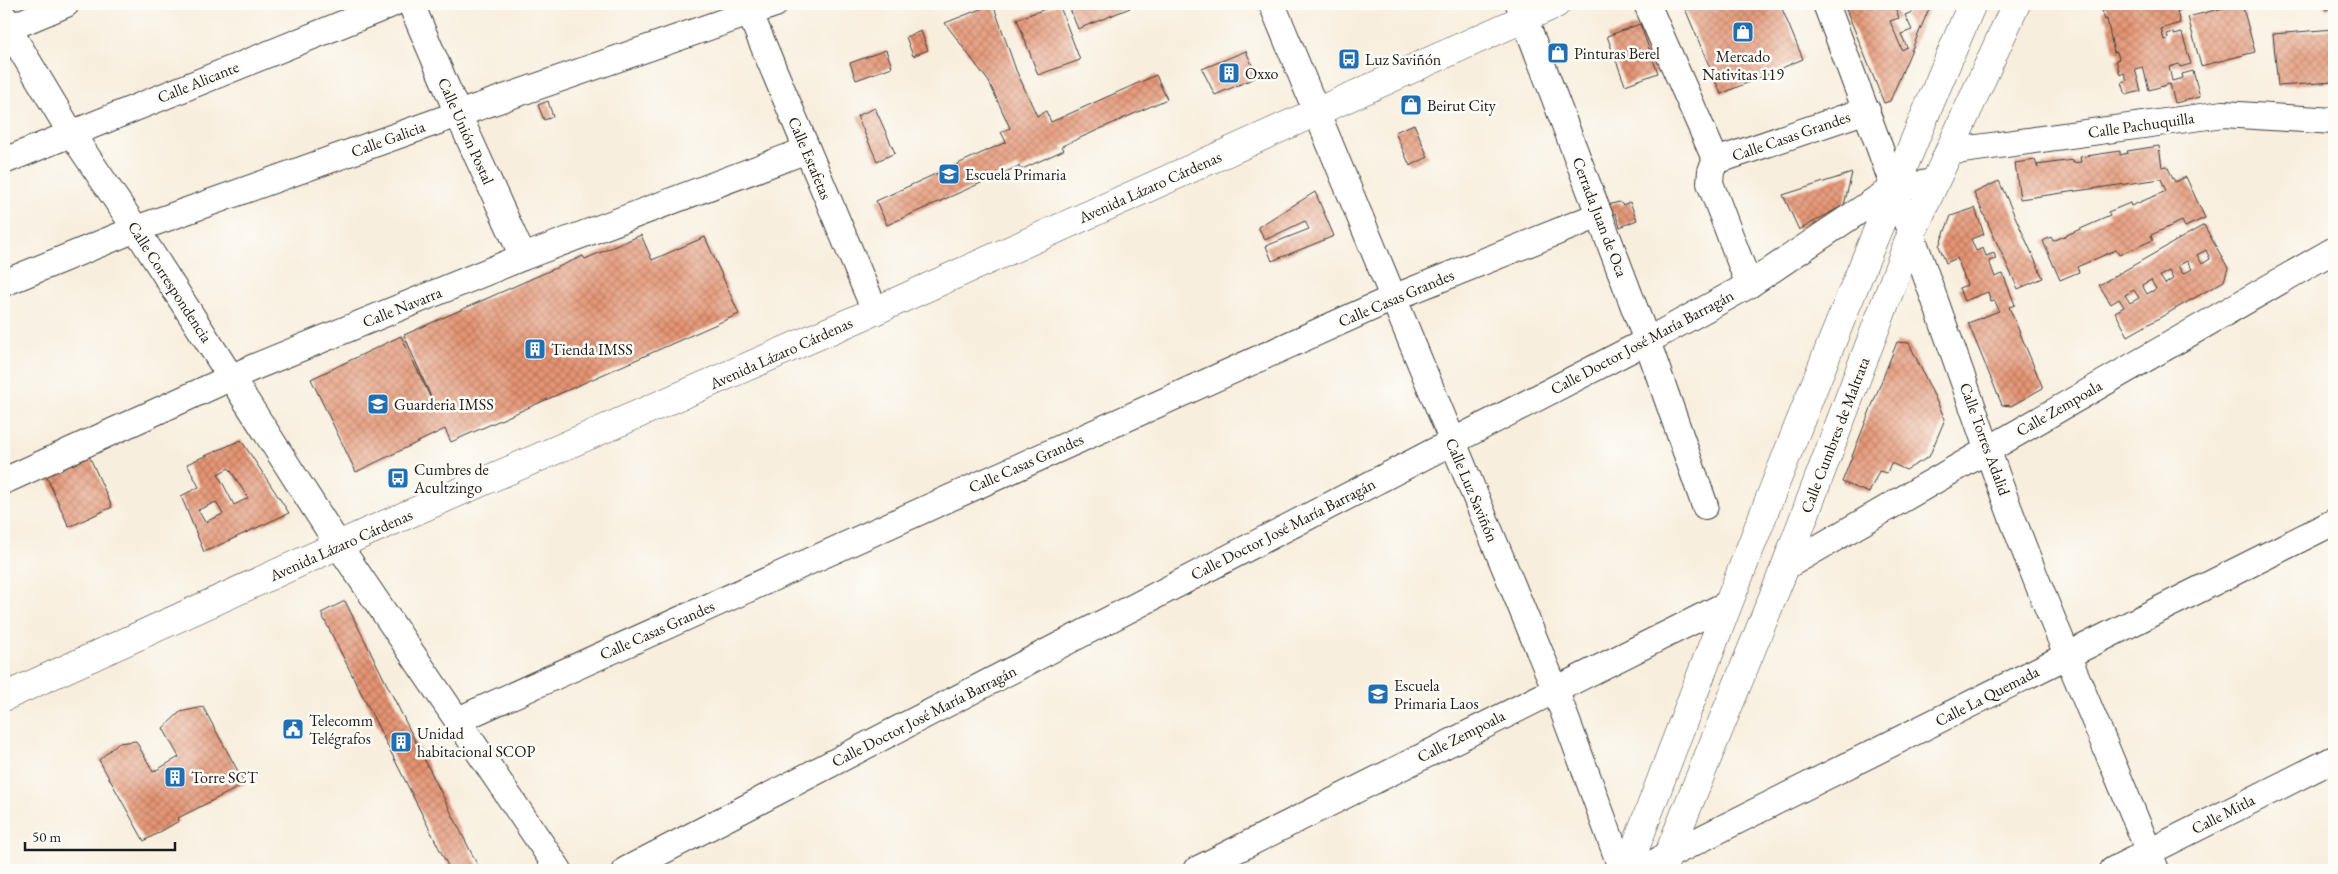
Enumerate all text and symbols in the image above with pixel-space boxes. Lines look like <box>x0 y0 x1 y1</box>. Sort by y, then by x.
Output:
shop icon: Mercado Nativitas 119 <box>1731 20 1755 44</box>
shop icon: Pinturas Berel <box>1546 41 1570 65</box>
place label: Pinturas Berel <box>1574 43 1660 64</box>
place label: Mercado Nativitas 119 <box>1702 46 1784 85</box>
bus stop icon: Luz Saviñón <box>1337 47 1361 71</box>
place label: Luz Saviñón <box>1365 49 1442 70</box>
street label: Calle Alicante <box>154 56 242 108</box>
building icon: Oxxo <box>1217 61 1241 85</box>
place label: Oxxo <box>1245 63 1279 84</box>
street label: Calle Unión Postal <box>433 74 499 188</box>
shop icon: Beirut City <box>1399 93 1423 117</box>
place label: Beirut City <box>1427 95 1497 116</box>
street label: Calle Casas Grandes <box>1729 106 1853 166</box>
street label: Calle Pachuquilla <box>2086 107 2196 143</box>
street label: Calle Estafetas <box>783 113 837 203</box>
street label: Calle Galicia <box>348 116 429 162</box>
street label: Avenida Lázaro Cárdenas <box>1074 146 1225 228</box>
street label: Cerrada Juan de Oca <box>1567 154 1633 280</box>
school or university icon: Escuela Primaria <box>937 162 961 186</box>
place label: Escuela Primaria <box>965 164 1067 185</box>
street label: Calle Correspondencia <box>123 217 217 347</box>
street label: Calle Casas Grandes <box>1335 264 1457 332</box>
street label: Calle Navarra <box>359 281 445 332</box>
street label: Calle Doctor José María Barragán <box>1547 284 1738 399</box>
street label: Avenida Lázaro Cárdenas <box>705 312 856 394</box>
building icon: Tienda IMSS <box>523 337 547 361</box>
place label: Tienda IMSS <box>551 339 633 360</box>
street label: Calle Cumbres de Maltrata <box>1796 353 1875 516</box>
street label: Calle Zempoala <box>2012 375 2106 441</box>
street label: Calle Torres Adalid <box>1955 380 2015 499</box>
school or university icon: Guarderia IMSS <box>366 392 390 416</box>
place label: Guarderia IMSS <box>394 394 494 415</box>
street label: Calle Casas Grandes <box>965 428 1087 498</box>
street label: Calle Luz Saviñón <box>1441 435 1504 546</box>
place label: Cumbres de Acultzingo <box>413 459 489 498</box>
bus stop icon: Cumbres de Acultzingo <box>386 466 410 490</box>
street label: Calle Doctor José María Barragán <box>1187 473 1379 585</box>
street label: Avenida Lázaro Cárdenas <box>265 504 416 586</box>
street label: Calle Casas Grandes <box>596 595 718 665</box>
street label: Calle Doctor José María Barragán <box>828 660 1020 772</box>
street label: Calle La Quemada <box>1931 660 2043 731</box>
place label: Escuela Primaria Laos <box>1394 675 1479 714</box>
school or university icon: Escuela Primaria Laos <box>1366 682 1390 706</box>
street label: Calle Zempoala <box>1414 705 1509 767</box>
place label: Telecomm Telégrafos <box>309 710 374 749</box>
public building icon: Telecomm Telégrafos <box>281 717 305 741</box>
place label: Unidad habitacional SCOP <box>417 723 535 762</box>
building icon: Unidad habitacional SCOP <box>389 730 413 754</box>
building icon: Torre SCT <box>163 765 187 789</box>
place label: Torre SCT <box>191 767 258 788</box>
street label: Calle Mitla <box>2188 789 2259 839</box>
scale bar <box>25 819 175 851</box>
text: 50 m <box>32 827 61 846</box>

